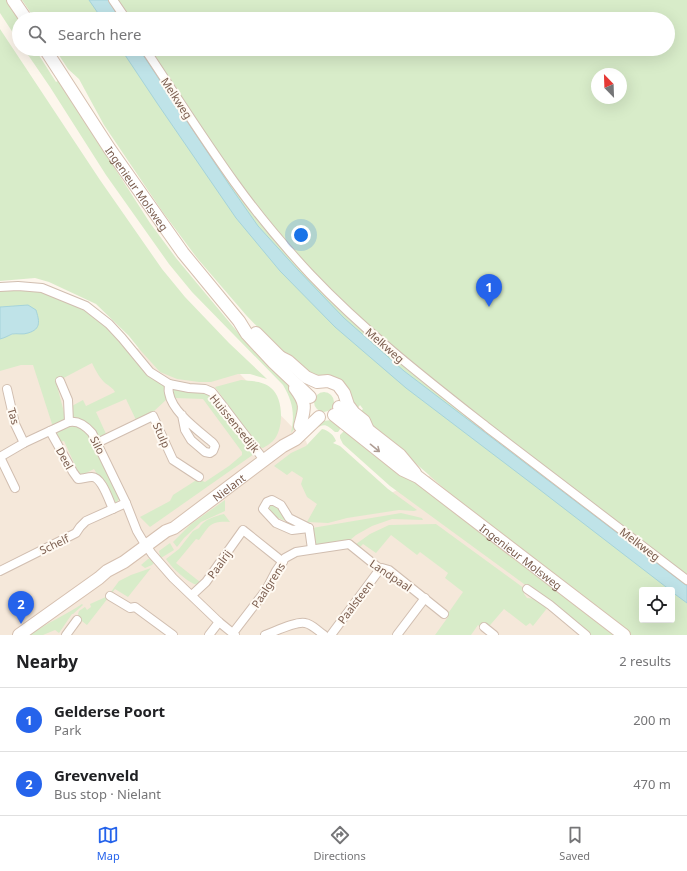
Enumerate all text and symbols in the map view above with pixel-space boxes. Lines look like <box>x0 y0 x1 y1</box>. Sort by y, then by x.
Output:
search box <box>12 12 675 56</box>
icon: search <box>26 23 48 45</box>
text: Search here <box>58 24 141 44</box>
north arrow <box>591 68 627 104</box>
street label: Melkweg <box>158 74 196 122</box>
street label: Ingenieur Molsweg <box>102 143 172 233</box>
your location <box>291 225 311 245</box>
pin: 1 <box>476 274 502 307</box>
street label: Melkweg <box>363 324 407 366</box>
street label: Huissensedijk <box>207 391 263 455</box>
street label: Tas <box>4 406 24 426</box>
street label: Stulp <box>150 420 174 450</box>
street label: Silo <box>87 433 109 457</box>
one-way arrow <box>370 443 381 452</box>
street label: Deel <box>53 444 77 472</box>
street label: Nielant <box>209 470 248 504</box>
street label: Ingenieur Molsweg <box>477 520 566 593</box>
street label: Melkweg <box>617 524 663 564</box>
street label: Schelf <box>37 530 72 558</box>
street label: Paalrij <box>204 547 234 581</box>
street label: Landpaal <box>367 556 415 594</box>
street label: Paalgrens <box>248 559 288 611</box>
street label: Paalsteen <box>334 577 376 627</box>
map controls <box>639 587 675 623</box>
button: locate <box>639 587 675 623</box>
pin: 2 <box>8 591 34 624</box>
text: Nearby <box>16 650 78 673</box>
text: 2 results <box>619 652 671 670</box>
text: Gelderse Poort <box>54 701 165 721</box>
text: 1 <box>25 711 33 729</box>
text: 200 m <box>633 711 671 729</box>
text: Park <box>54 721 81 739</box>
text: Grevenveld <box>54 765 139 785</box>
text: 2 <box>25 775 33 793</box>
text: 470 m <box>633 775 671 793</box>
text: Bus stop · Nielant <box>54 785 161 803</box>
tab: Map <box>97 824 120 863</box>
tab: Directions <box>313 824 366 863</box>
tab: Saved <box>559 824 590 863</box>

